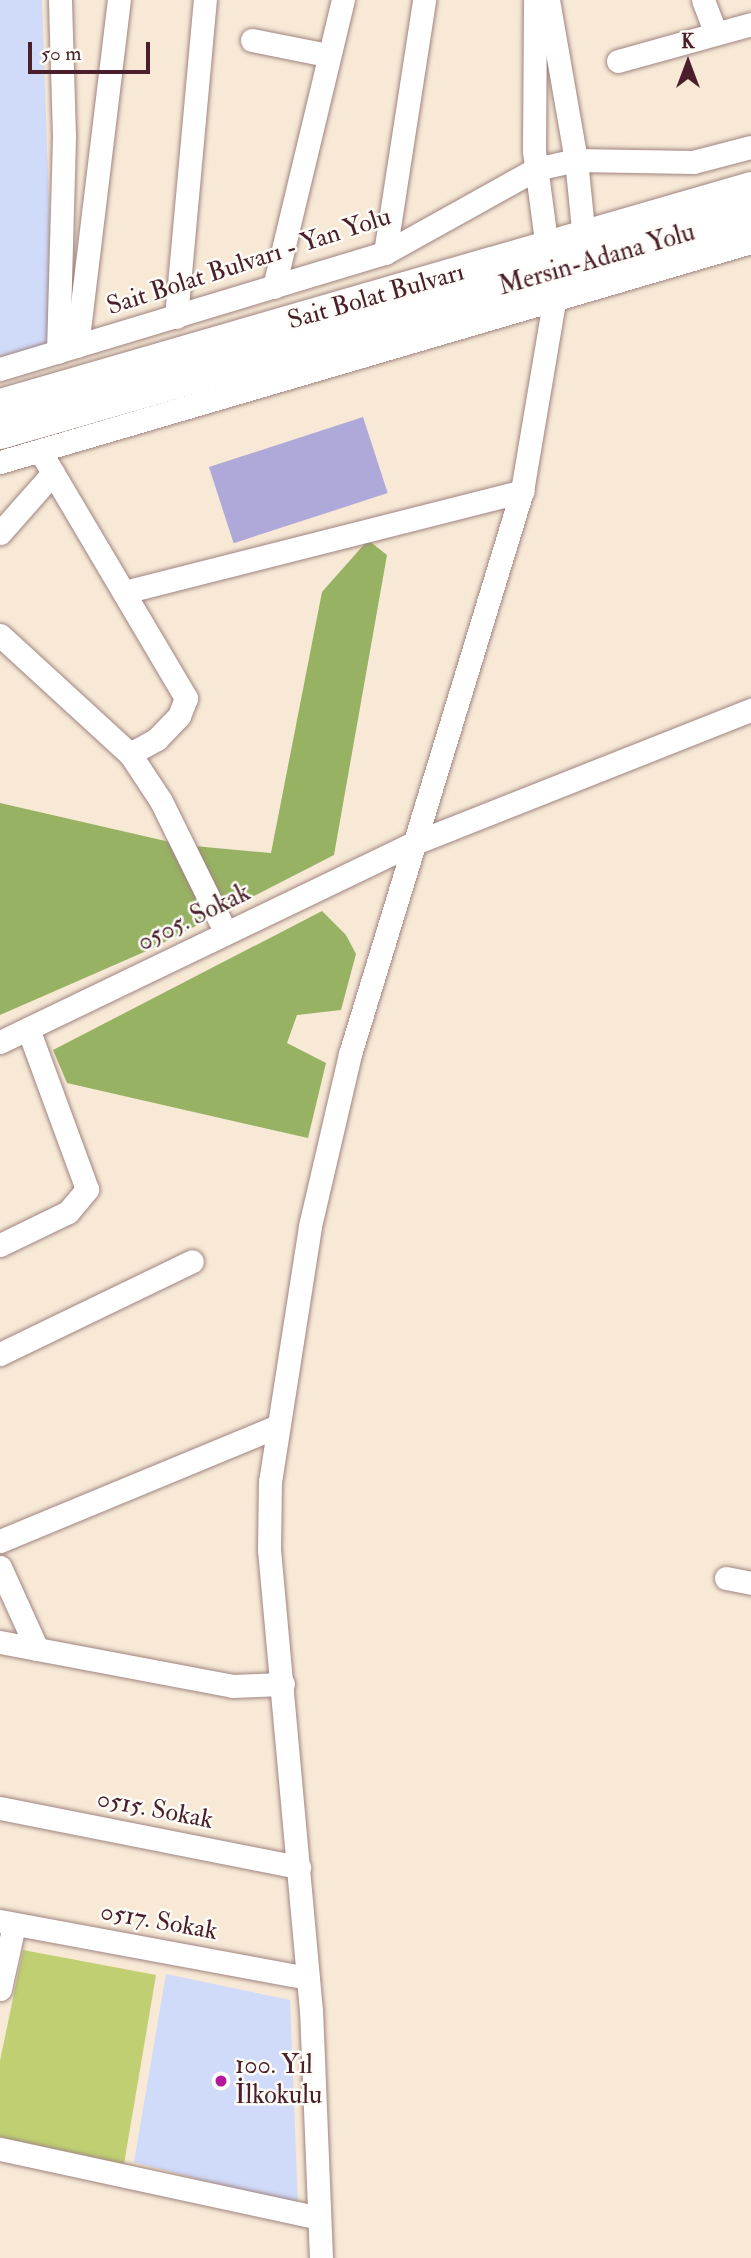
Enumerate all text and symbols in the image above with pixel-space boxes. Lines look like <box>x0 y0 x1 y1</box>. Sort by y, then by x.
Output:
scale bar <box>32 28 154 72</box>
north arrow <box>653 28 723 98</box>
text: K <box>681 30 695 54</box>
text: 50 m <box>41 40 82 67</box>
street label: Sait Bolat Bulvarı - Yan Yolu <box>103 201 395 323</box>
street label: Mersin-Adana Yolu <box>495 217 699 303</box>
street label: Sait Bolat Bulvarı <box>284 257 468 337</box>
street label: 0505. Sokak <box>133 877 255 959</box>
street label: 0515. Sokak <box>94 1783 216 1837</box>
street label: 0517. Sokak <box>98 1896 220 1948</box>
place label: 100. Yıl İlkokulu <box>235 2050 322 2112</box>
marker: 100. Yıl İlkokulu <box>213 2073 229 2089</box>

